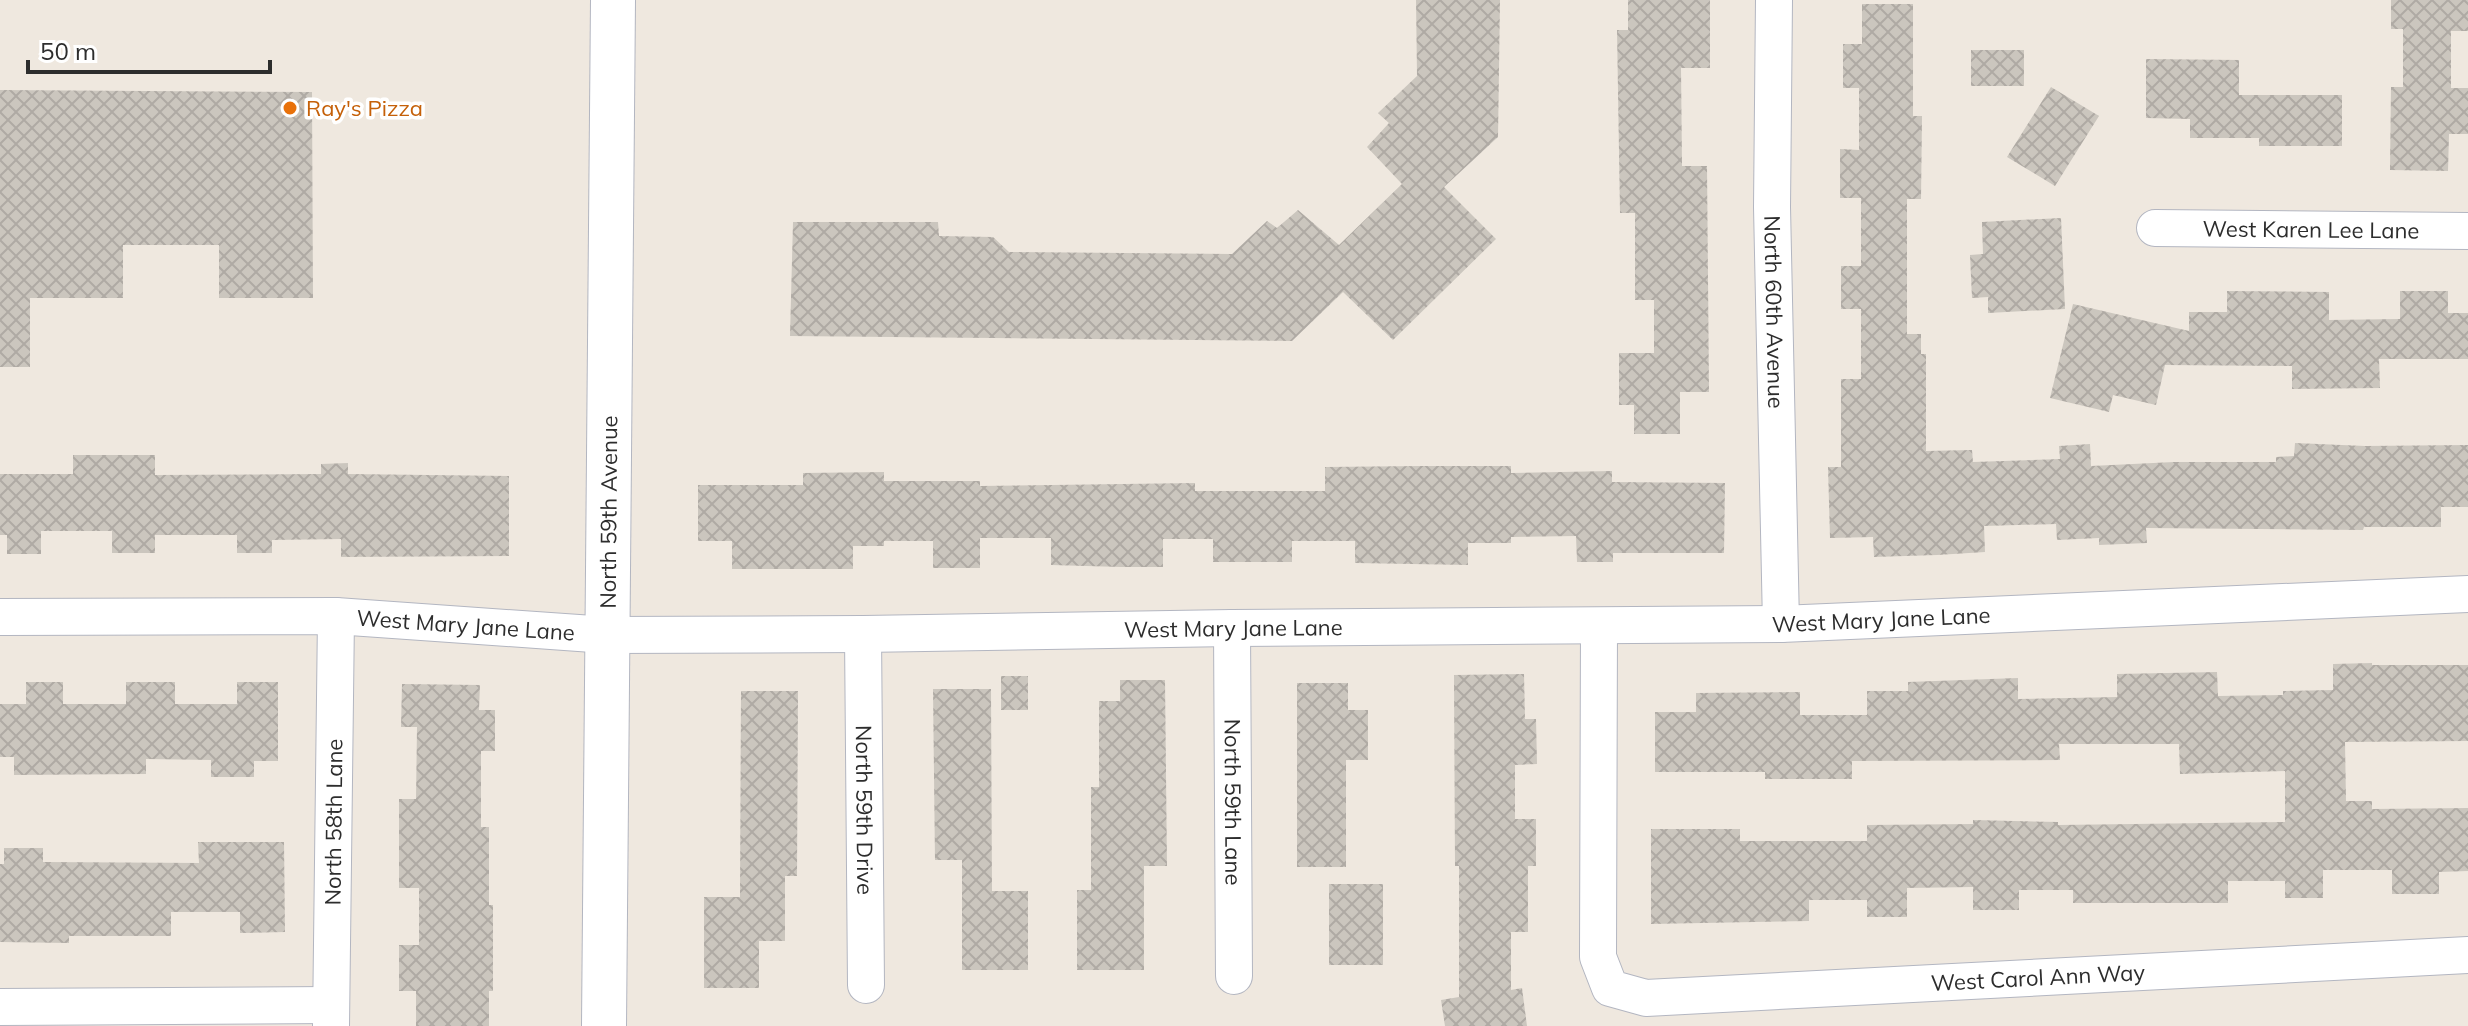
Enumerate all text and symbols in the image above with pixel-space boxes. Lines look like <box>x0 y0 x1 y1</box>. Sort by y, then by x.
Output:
scale bar <box>28 24 270 74</box>
text: 50 m <box>40 36 96 66</box>
place label: Ray's Pizza <box>306 94 423 122</box>
marker: Ray's Pizza <box>281 99 299 117</box>
street label: West Karen Lee Lane <box>2203 214 2419 245</box>
street label: North 60th Avenue <box>1758 215 1790 409</box>
street label: North 59th Avenue <box>594 415 623 609</box>
street label: West Mary Jane Lane <box>1771 601 1991 638</box>
street label: West Mary Jane Lane <box>356 603 576 647</box>
street label: West Mary Jane Lane <box>1124 613 1343 644</box>
street label: North 59th Lane <box>1219 719 1247 885</box>
street label: North 59th Drive <box>850 725 879 895</box>
street label: North 58th Lane <box>318 738 349 906</box>
street label: West Carol Ann Way <box>1930 958 2146 997</box>

